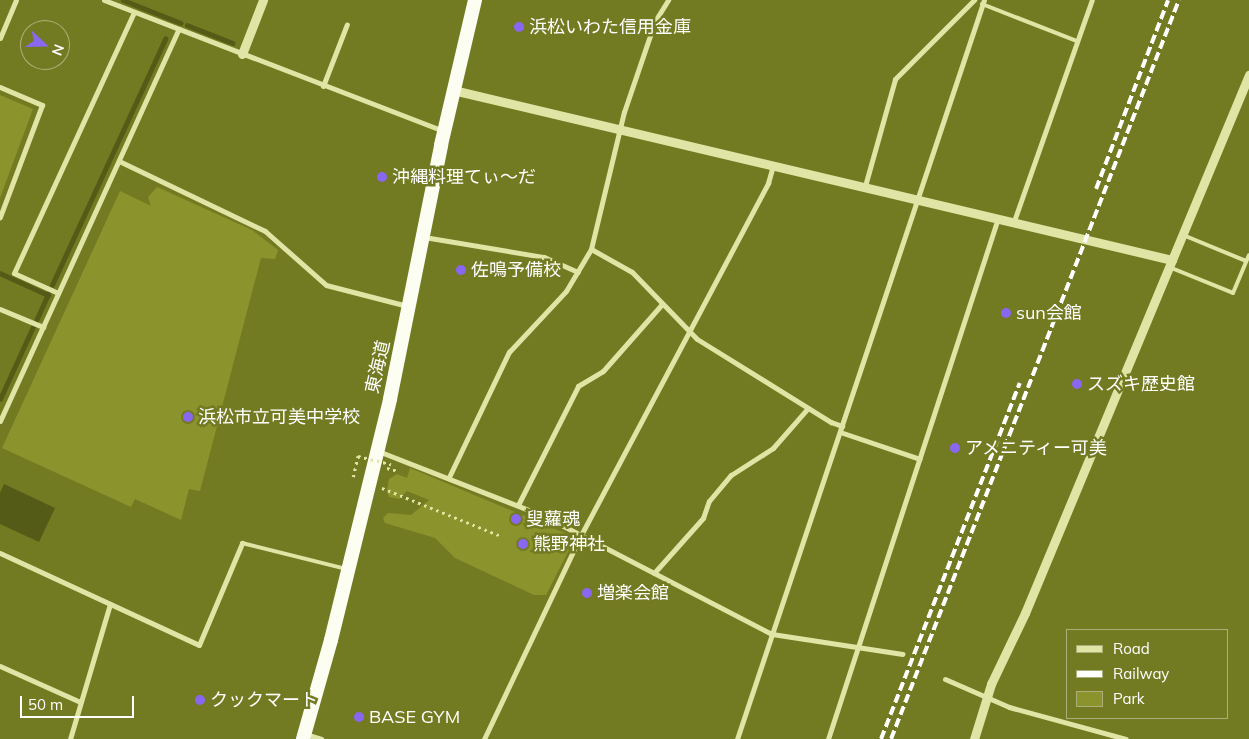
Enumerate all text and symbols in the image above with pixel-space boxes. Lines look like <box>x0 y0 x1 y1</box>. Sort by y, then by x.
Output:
place label: 浜松いわた信用金庫 <box>529 16 691 38</box>
north arrow <box>20 20 70 70</box>
marker: 浜松いわた信用金庫 <box>513 21 525 33</box>
text: N <box>48 42 68 58</box>
place label: 沖縄料理てぃ〜だ <box>392 166 536 188</box>
marker: 沖縄料理てぃ〜だ <box>376 171 388 183</box>
place label: 佐鳴予備校 <box>471 259 561 281</box>
marker: 佐鳴予備校 <box>455 264 467 276</box>
place label: sun会館 <box>1016 302 1082 324</box>
marker: sun会館 <box>1000 307 1012 319</box>
street label: 東海道 <box>361 338 395 396</box>
place label: スズキ歴史館 <box>1087 373 1195 395</box>
marker: スズキ歴史館 <box>1071 378 1083 390</box>
place label: 浜松市立可美中学校 <box>198 406 360 428</box>
marker: 浜松市立可美中学校 <box>182 411 194 423</box>
place label: アメニティー可美 <box>965 437 1109 459</box>
marker: アメニティー可美 <box>949 442 961 454</box>
place label: 叟蘿魂 <box>526 508 580 530</box>
marker: 叟蘿魂 <box>510 513 522 525</box>
place label: 熊野神社 <box>533 533 605 555</box>
marker: 熊野神社 <box>517 538 529 550</box>
place label: 増楽会館 <box>597 582 669 604</box>
marker: 増楽会館 <box>581 587 593 599</box>
legend <box>1066 629 1229 719</box>
text: Road <box>1113 639 1150 658</box>
text: Railway <box>1113 664 1169 683</box>
scale bar <box>22 686 136 718</box>
place label: クックマート <box>210 689 318 711</box>
text: Park <box>1113 689 1145 708</box>
marker: クックマート <box>194 694 206 706</box>
text: 50 m <box>28 695 63 714</box>
place label: BASE GYM <box>369 706 460 728</box>
marker: BASE GYM <box>353 711 365 723</box>

